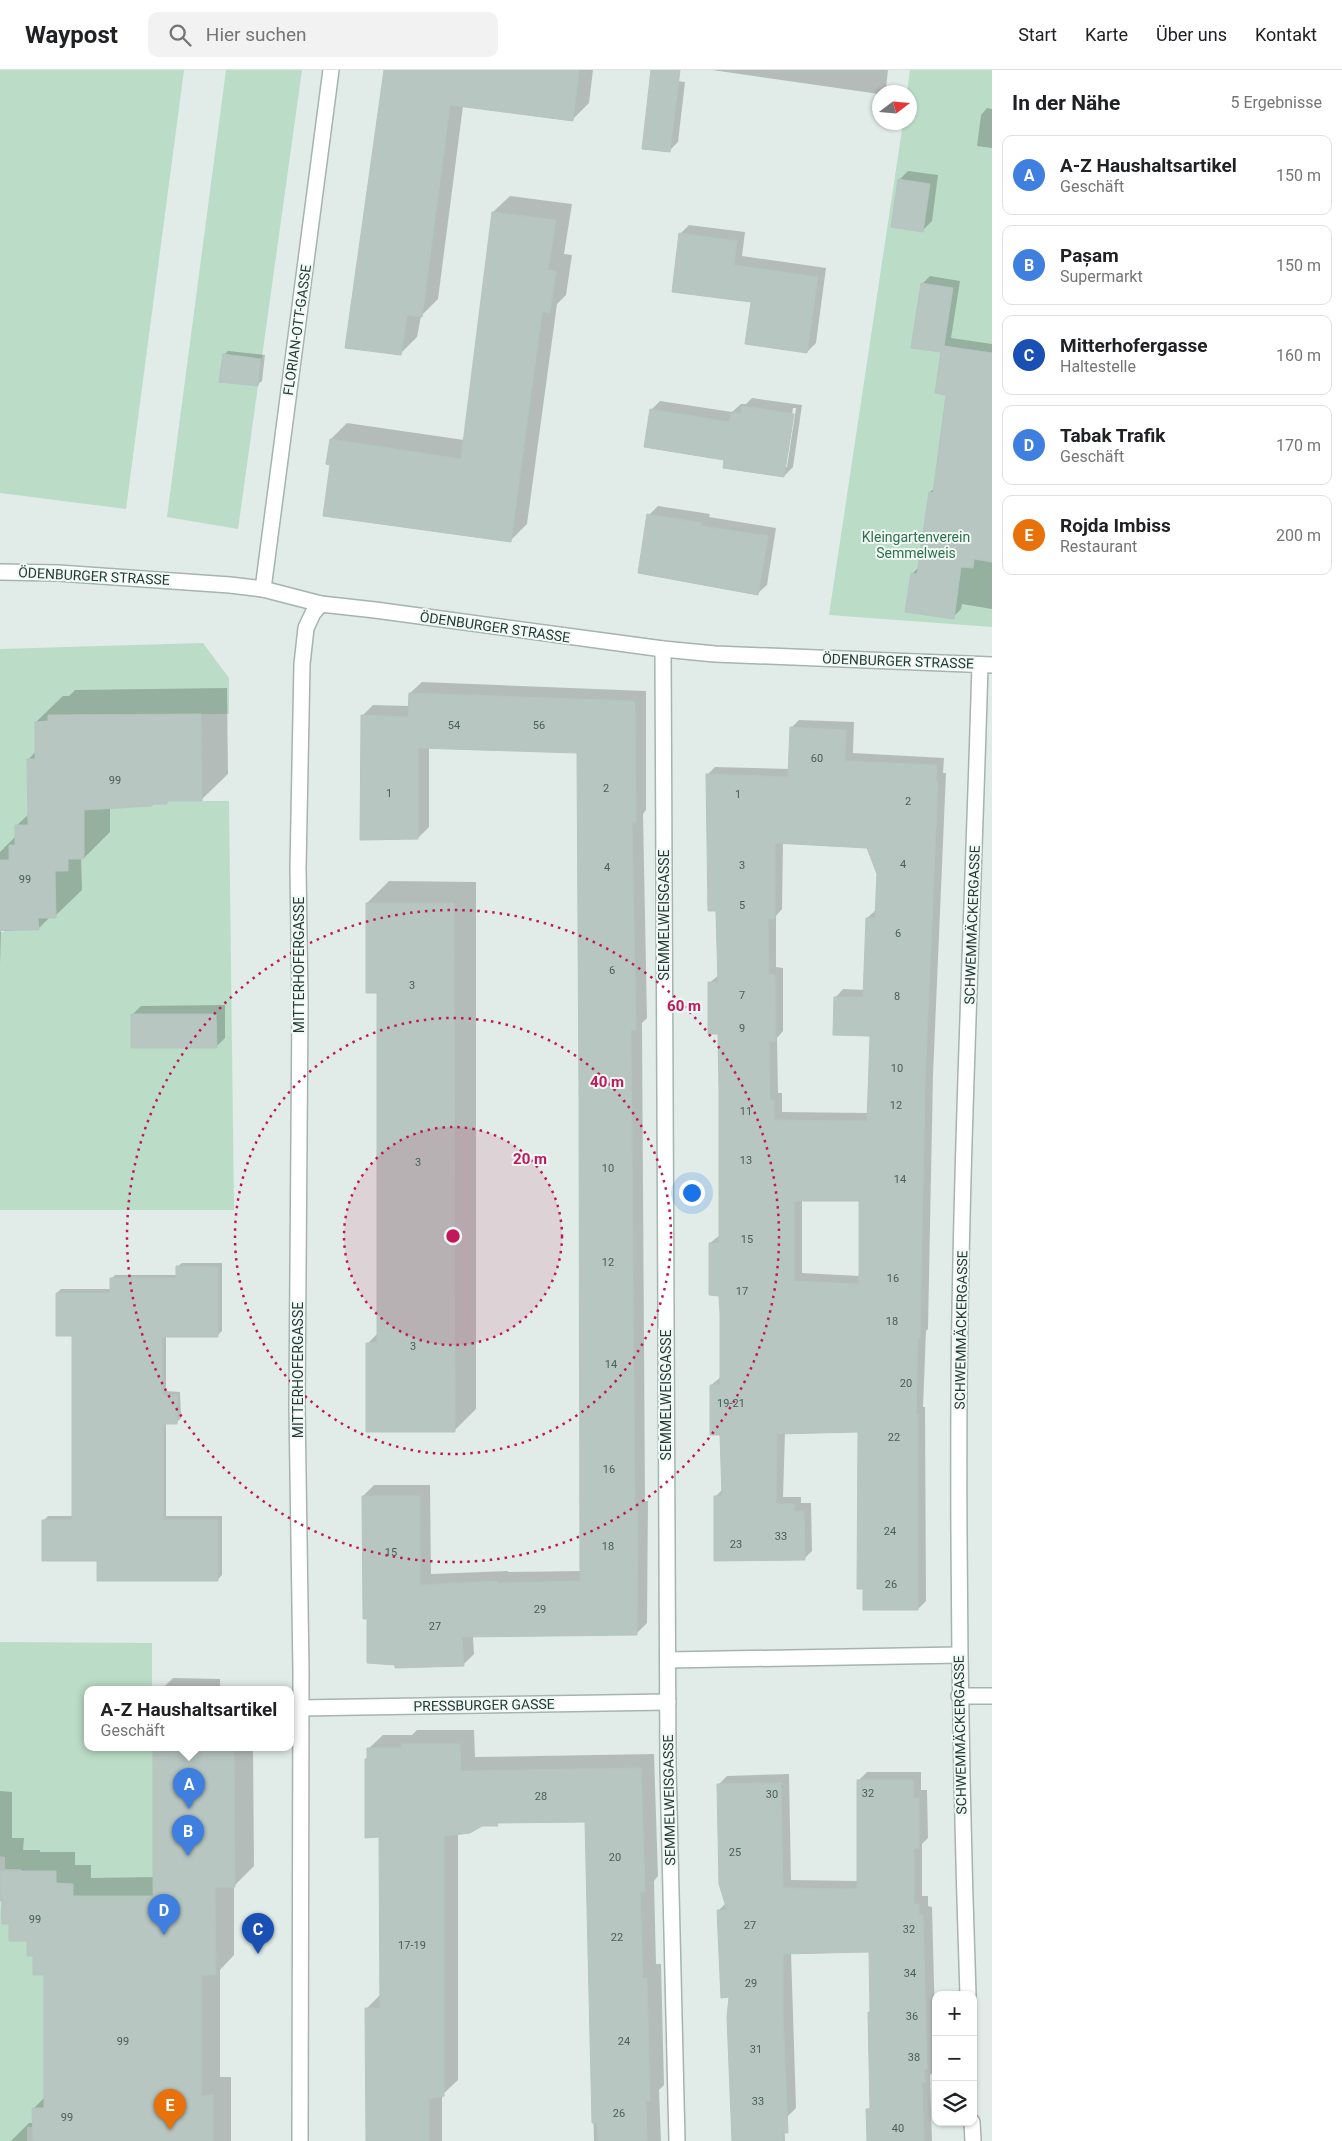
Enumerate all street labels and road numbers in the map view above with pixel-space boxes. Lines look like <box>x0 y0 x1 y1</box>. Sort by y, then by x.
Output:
street label: FLORIAN-OTT-GASSE <box>280 264 314 396</box>
street label: ÖDENBURGER STRASSE <box>18 564 170 588</box>
street label: ÖDENBURGER STRASSE <box>419 609 571 645</box>
street label: ÖDENBURGER STRASSE <box>822 650 974 672</box>
street label: SCHWEMMÄCKERGASSE <box>961 845 983 1005</box>
street label: SEMMELWEISGASSE <box>656 849 672 980</box>
street label: MITTERHOFERGASSE <box>291 897 307 1033</box>
street label: SCHWEMMÄCKERGASSE <box>952 1250 970 1410</box>
street label: MITTERHOFERGASSE <box>290 1302 306 1438</box>
street label: SEMMELWEISGASSE <box>658 1329 674 1460</box>
street label: SCHWEMMÄCKERGASSE <box>951 1655 969 1815</box>
street label: PRESSBURGER GASSE <box>413 1696 555 1714</box>
street label: SEMMELWEISGASSE <box>660 1734 678 1866</box>

